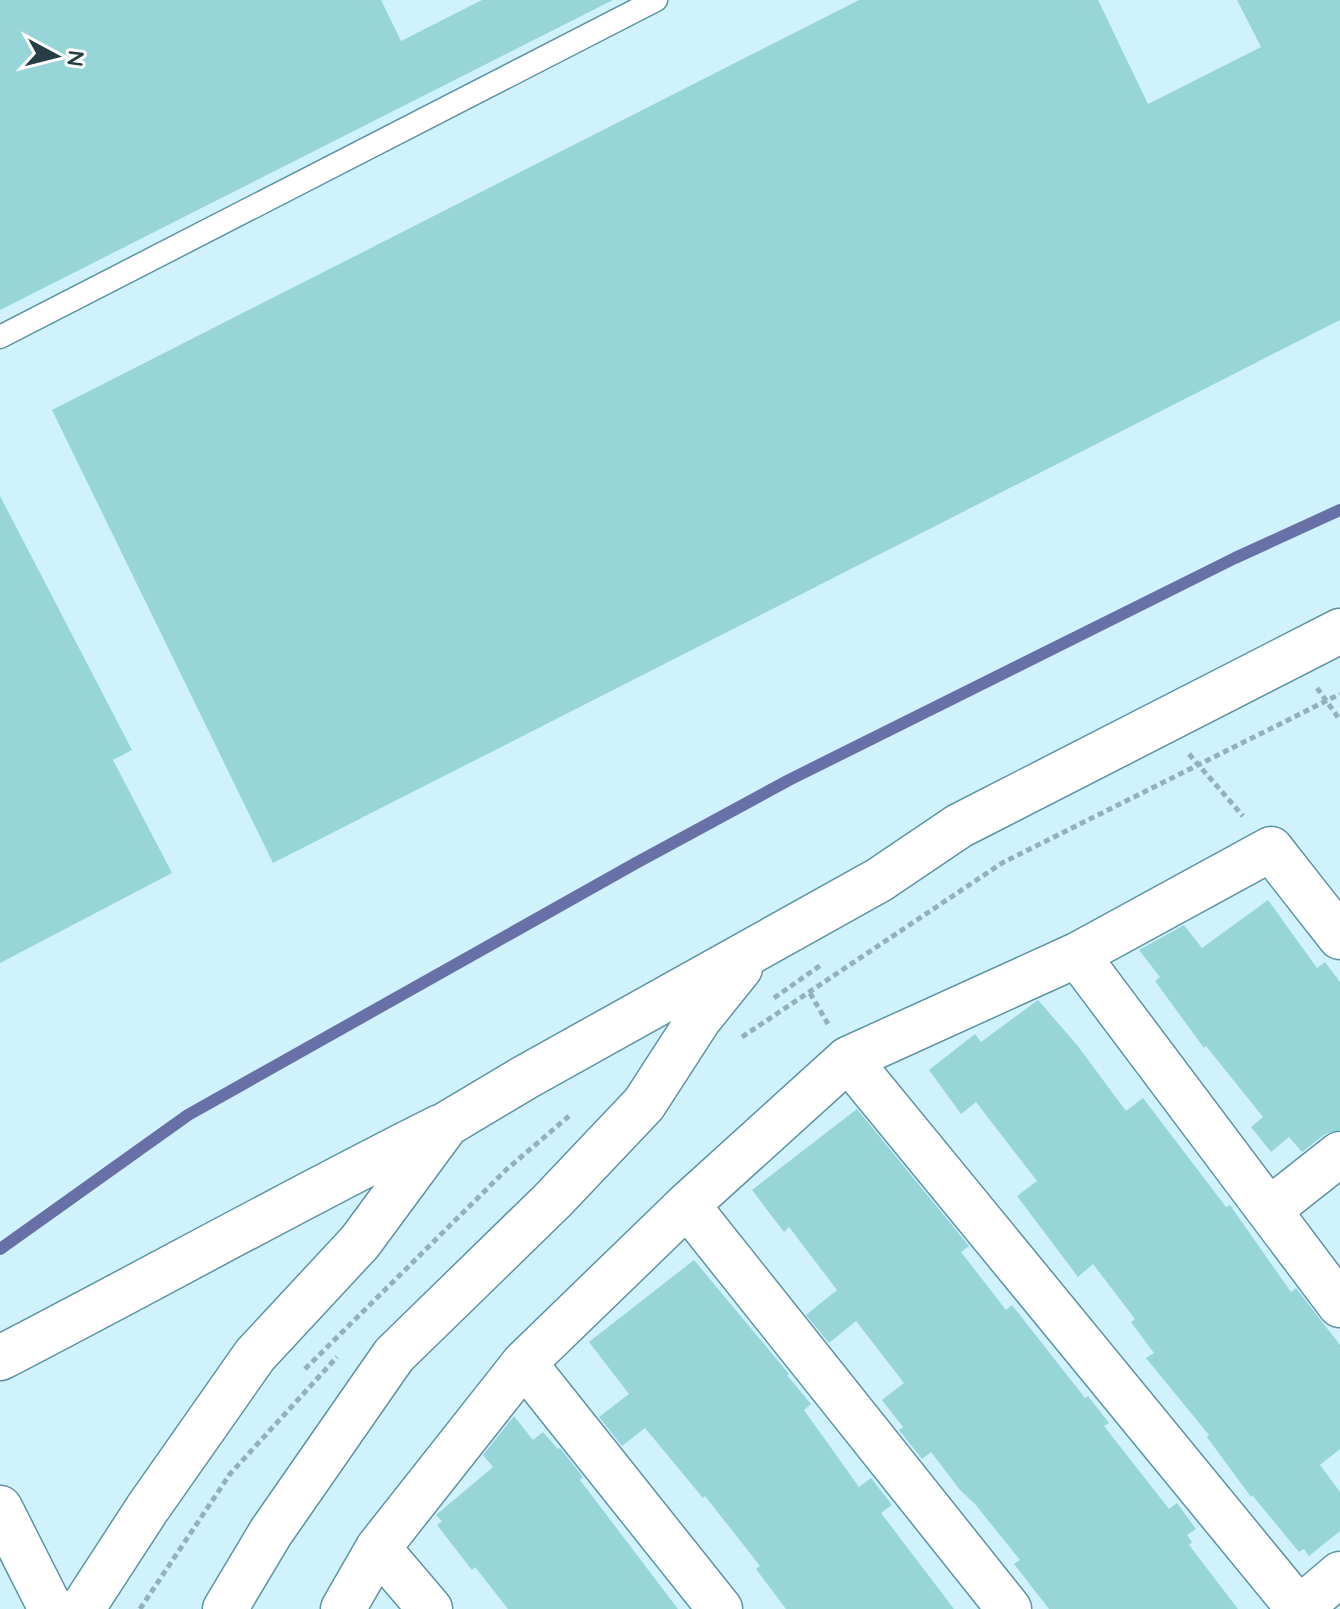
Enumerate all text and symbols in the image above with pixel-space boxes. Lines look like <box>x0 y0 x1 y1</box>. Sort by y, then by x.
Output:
north arrow <box>16 16 96 96</box>
text: N <box>61 49 91 68</box>

